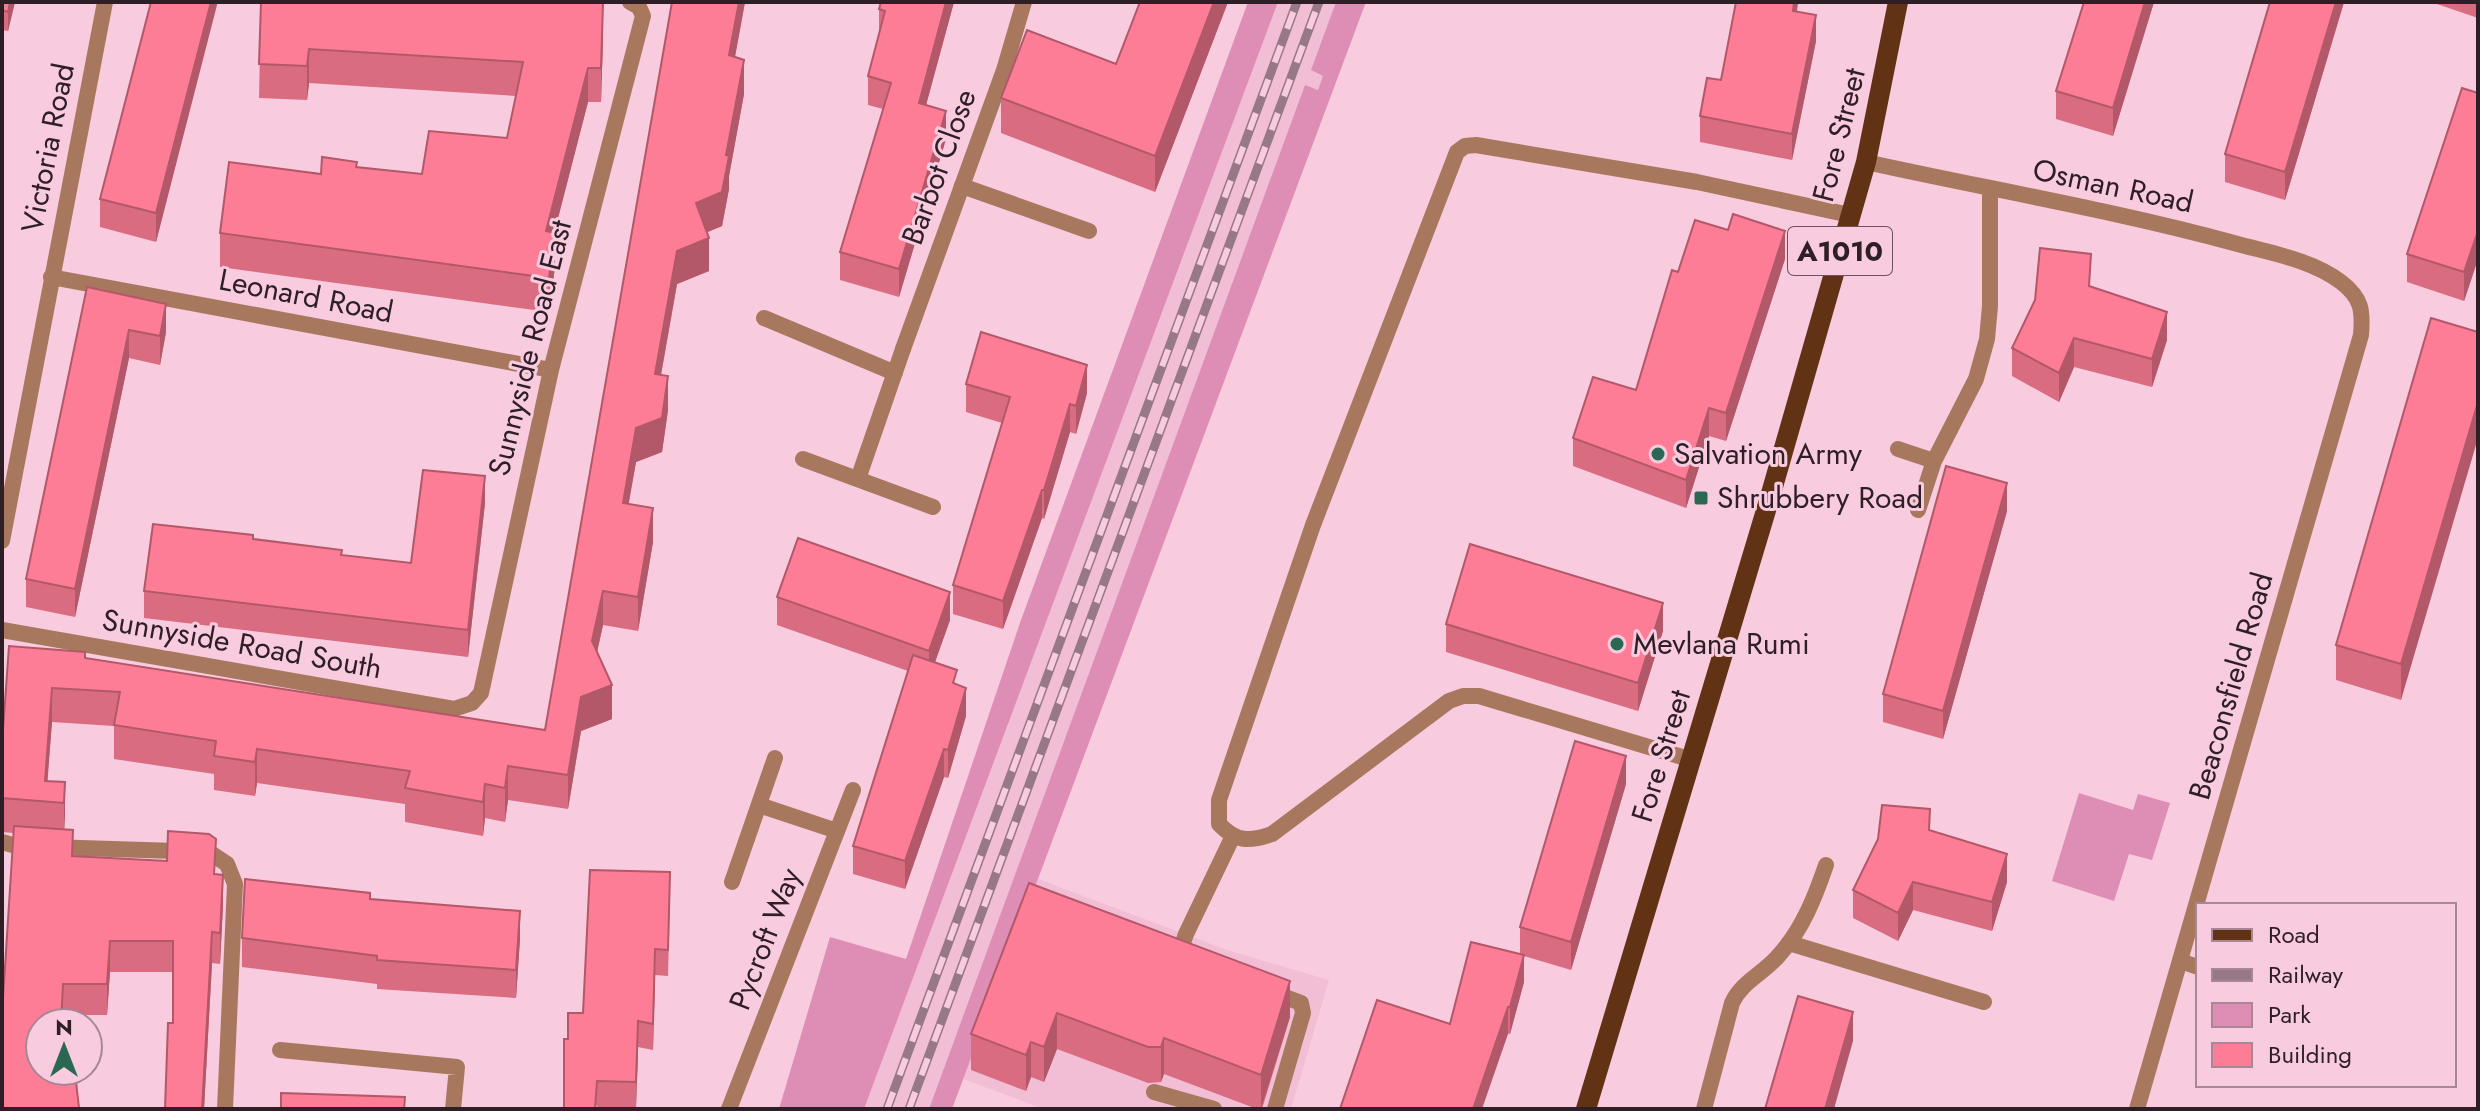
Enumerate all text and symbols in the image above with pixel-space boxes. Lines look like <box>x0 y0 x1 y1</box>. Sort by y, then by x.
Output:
street label: Victoria Road <box>10 60 85 236</box>
street label: Fore Street <box>1801 63 1876 206</box>
street label: Barbot Close <box>891 83 987 251</box>
street label: Osman Road <box>2029 148 2197 223</box>
street label: Sunnyside Road East <box>477 215 582 480</box>
road number: A1010 <box>1788 227 1892 275</box>
street label: Leonard Road <box>215 258 397 333</box>
place label: Salvation Army <box>1674 432 1863 475</box>
marker: Salvation Army <box>1649 445 1667 463</box>
place label: Shrubbery Road <box>1717 476 1923 519</box>
marker: Shrubbery Road <box>1692 489 1710 507</box>
street label: Beaconsfield Road <box>2178 567 2284 805</box>
street label: Sunnyside Road South <box>99 598 385 689</box>
place label: Mevlana Rumi <box>1633 622 1810 665</box>
marker: Mevlana Rumi <box>1608 635 1626 653</box>
street label: Fore Street <box>1620 684 1701 827</box>
street label: Pycroft Way <box>718 861 812 1016</box>
legend <box>2196 903 2456 1087</box>
text: Road <box>2268 917 2320 952</box>
text: Railway <box>2268 957 2343 992</box>
text: Park <box>2268 997 2311 1032</box>
north arrow <box>24 1007 104 1087</box>
text: N <box>55 1011 73 1043</box>
text: Building <box>2268 1037 2352 1072</box>

